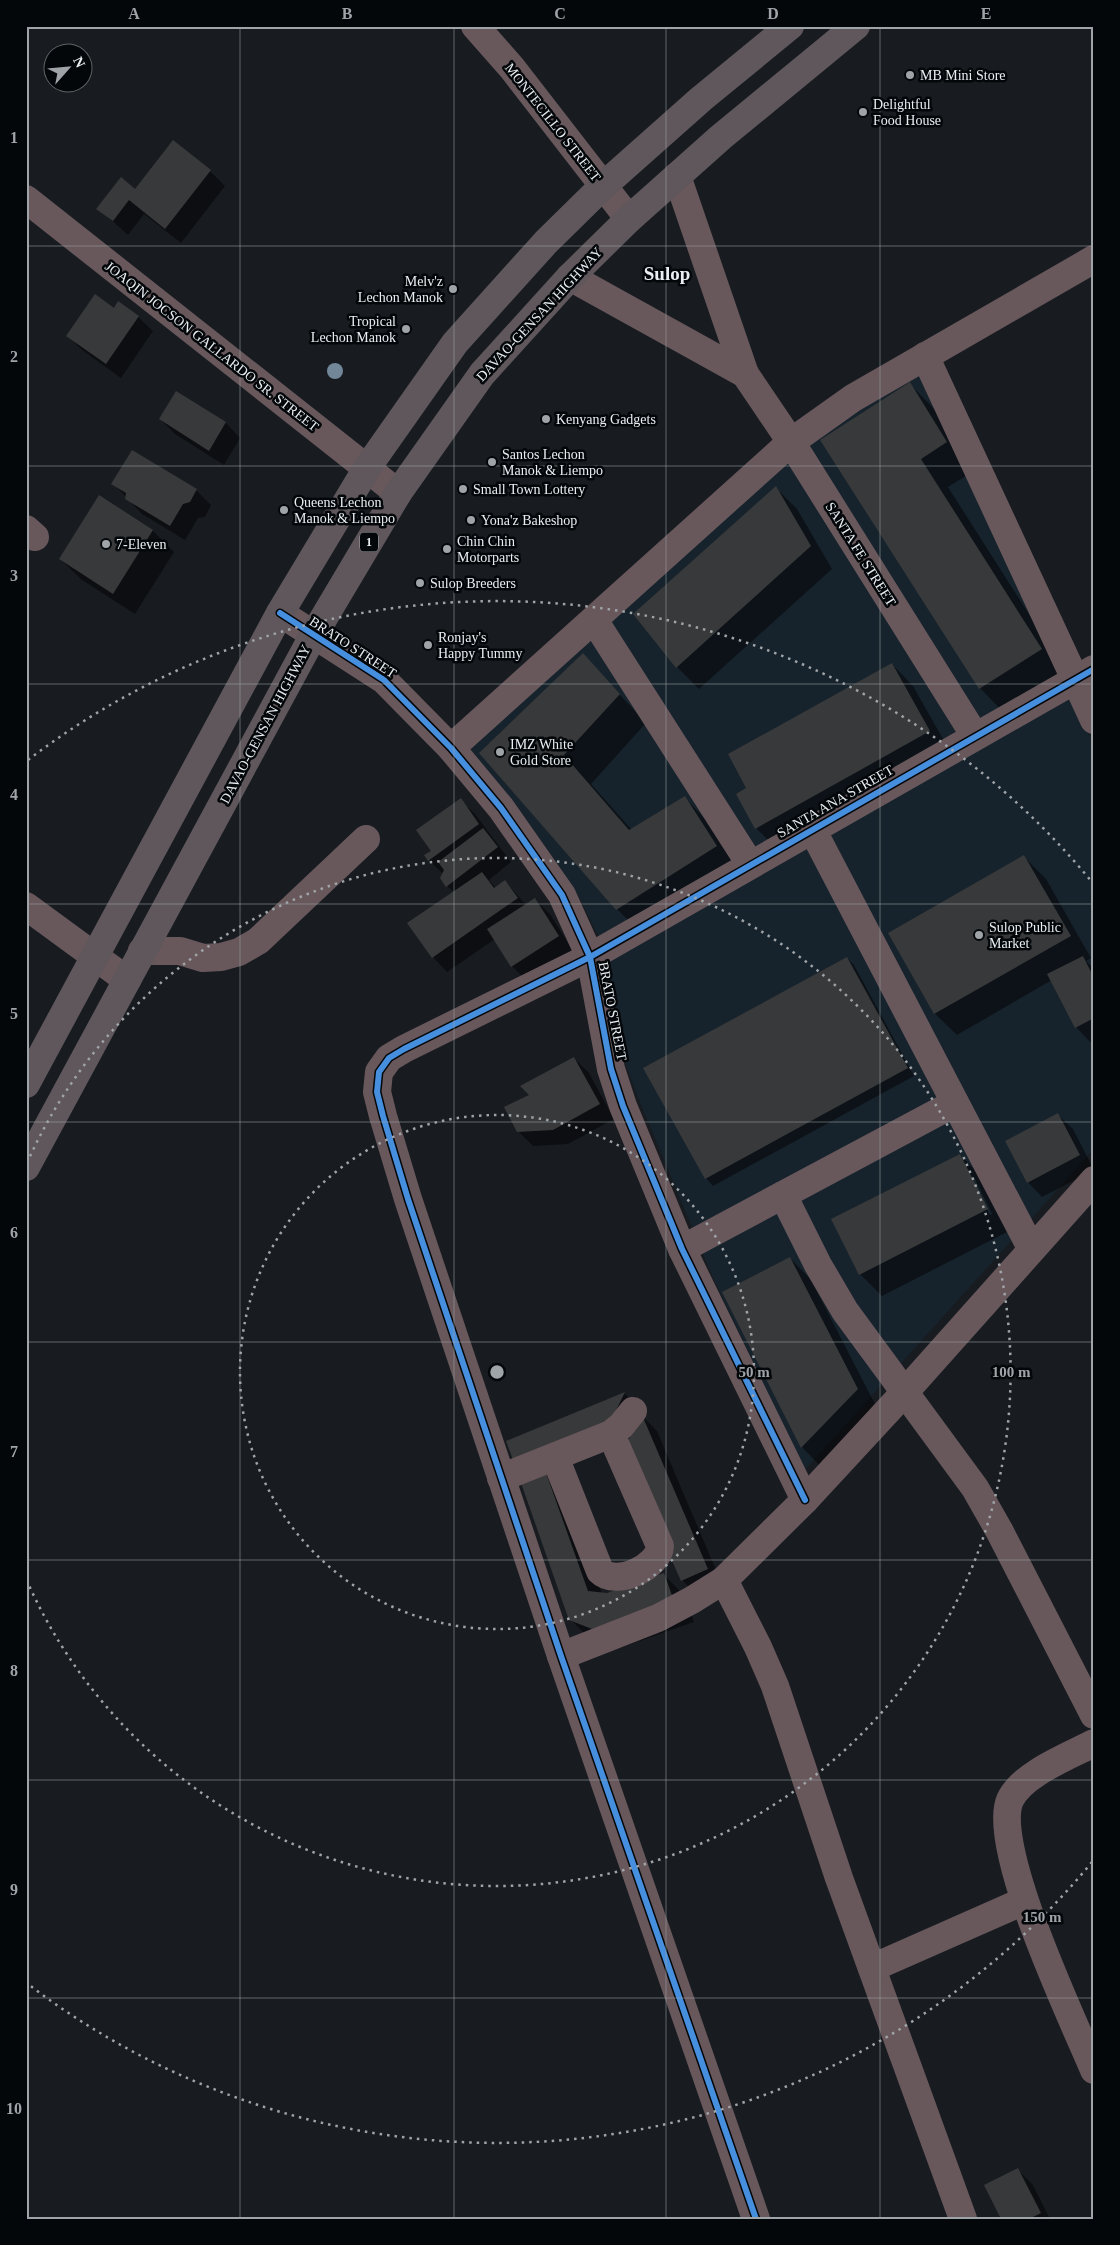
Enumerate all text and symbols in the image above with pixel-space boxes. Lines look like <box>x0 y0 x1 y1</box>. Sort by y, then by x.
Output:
text: A <box>128 5 140 22</box>
text: B <box>342 5 353 22</box>
text: C <box>554 5 566 22</box>
text: D <box>767 5 779 22</box>
text: E <box>981 5 991 22</box>
north arrow <box>42 42 92 92</box>
text: N <box>70 54 88 70</box>
street label: MONTECILLO STREET <box>502 60 604 185</box>
place label: MB Mini Store <box>920 68 1006 83</box>
marker: MB Mini Store <box>904 69 916 81</box>
place label: Delightful Food House <box>873 97 941 128</box>
marker: Delightful Food House <box>857 106 869 118</box>
text: 1 <box>10 129 18 146</box>
street label: DAVAO-GENSAN HIGHWAY <box>473 244 605 384</box>
street label: JOAQIN JOCSON GALLARDO SR. STREET <box>102 258 322 435</box>
district label: Sulop <box>644 263 690 284</box>
place label: Melv'z Lechon Manok <box>358 274 443 305</box>
marker: Melv'z Lechon Manok <box>447 283 459 295</box>
place label: Tropical Lechon Manok <box>311 314 396 345</box>
marker: Tropical Lechon Manok <box>400 323 412 335</box>
text: 2 <box>10 348 18 365</box>
place label: Kenyang Gadgets <box>556 412 656 427</box>
marker: Kenyang Gadgets <box>540 413 552 425</box>
place label: Santos Lechon Manok & Liempo <box>502 447 603 478</box>
marker: Santos Lechon Manok & Liempo <box>486 456 498 468</box>
place label: Small Town Lottery <box>473 482 585 497</box>
marker: Small Town Lottery <box>457 483 469 495</box>
place label: Queens Lechon Manok & Liempo <box>294 495 395 526</box>
street label: SANTA FE STREET <box>823 500 899 609</box>
marker: Queens Lechon Manok & Liempo <box>278 504 290 516</box>
place label: Yona'z Bakeshop <box>481 513 577 528</box>
marker: Yona'z Bakeshop <box>465 514 477 526</box>
road number: 1 <box>360 532 378 552</box>
place label: Chin Chin Motorparts <box>457 534 519 565</box>
place label: 7-Eleven <box>116 537 167 552</box>
marker: 7-Eleven <box>100 538 112 550</box>
marker: Chin Chin Motorparts <box>441 543 453 555</box>
text: 3 <box>10 567 18 584</box>
place label: Sulop Breeders <box>430 576 516 591</box>
marker: Sulop Breeders <box>414 577 426 589</box>
street label: BRATO STREET <box>307 614 399 681</box>
place label: Ronjay's Happy Tummy <box>438 630 522 661</box>
marker: Ronjay's Happy Tummy <box>422 639 434 651</box>
street label: DAVAO-GENSAN HIGHWAY <box>217 642 314 806</box>
place label: IMZ White Gold Store <box>510 737 573 768</box>
marker: IMZ White Gold Store <box>494 746 506 758</box>
street label: SANTA ANA STREET <box>774 762 896 841</box>
text: 4 <box>10 786 18 803</box>
place label: Sulop Public Market <box>989 920 1061 951</box>
marker: Sulop Public Market <box>973 929 985 941</box>
street label: BRATO STREET <box>596 960 630 1062</box>
text: 5 <box>10 1005 18 1022</box>
text: 6 <box>10 1224 18 1241</box>
centre of rings <box>488 1363 506 1381</box>
text: 50 m <box>738 1364 770 1380</box>
text: 100 m <box>992 1364 1031 1380</box>
text: 7 <box>10 1443 18 1460</box>
text: 8 <box>10 1662 18 1679</box>
text: 9 <box>10 1881 18 1898</box>
text: 150 m <box>1023 1909 1062 1925</box>
text: 10 <box>6 2100 22 2117</box>

